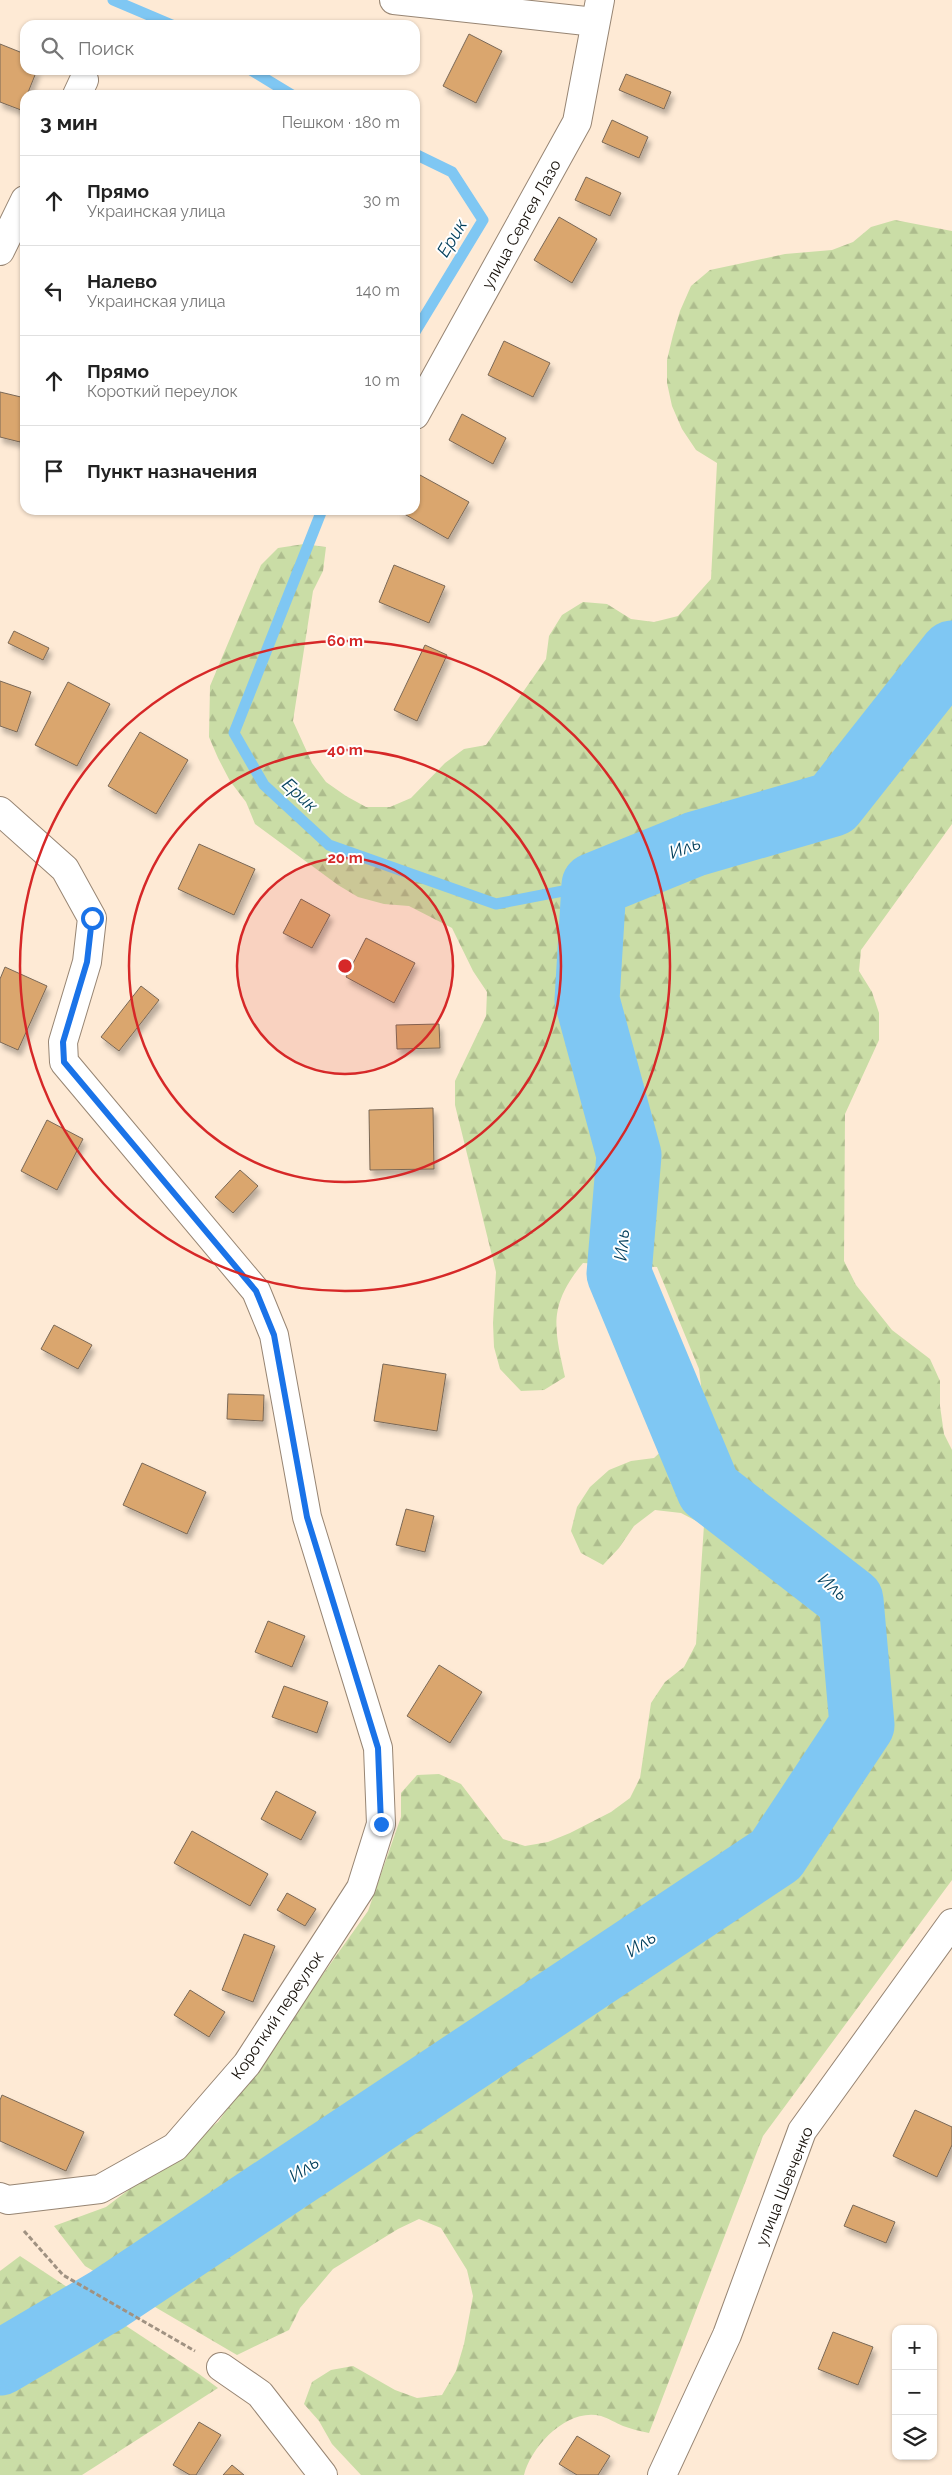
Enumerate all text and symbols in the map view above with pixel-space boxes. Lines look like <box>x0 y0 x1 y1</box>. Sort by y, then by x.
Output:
search box <box>20 20 420 75</box>
icon: search <box>38 34 66 62</box>
text: Поиск <box>78 37 134 59</box>
text: 3 мин <box>40 110 98 135</box>
text: Пешком · 180 m <box>282 113 400 132</box>
street label: улица Сергея Лазо <box>478 156 565 292</box>
text: Прямо <box>87 180 149 202</box>
icon: ahead <box>40 187 68 215</box>
text: 30 m <box>363 191 400 210</box>
text: Украинская улица <box>87 202 226 221</box>
water label: Ерик <box>432 215 471 260</box>
text: Налево <box>87 270 157 292</box>
icon: left <box>40 277 68 305</box>
text: 140 m <box>356 281 400 300</box>
text: Украинская улица <box>87 292 226 311</box>
text: Прямо <box>87 360 149 382</box>
icon: ahead <box>40 367 68 395</box>
text: 10 m <box>365 371 400 390</box>
text: Короткий переулок <box>87 382 238 401</box>
icon: arrive <box>40 457 68 485</box>
text: Пункт назначения <box>87 460 257 482</box>
text: 60 m <box>327 632 363 650</box>
text: 40 m <box>327 741 363 759</box>
water label: Ерик <box>278 773 322 816</box>
water label: Иль <box>666 832 703 863</box>
text: 20 m <box>327 849 363 867</box>
route start <box>81 907 104 930</box>
centre of rings <box>336 957 354 975</box>
water label: Иль <box>610 1228 633 1262</box>
water label: Иль <box>814 1568 852 1605</box>
route end <box>370 1813 393 1836</box>
water label: Иль <box>622 1926 660 1961</box>
street label: Короткий переулок <box>227 1947 327 2083</box>
street label: улица Шевченко <box>752 2124 817 2249</box>
water label: Иль <box>285 2151 323 2186</box>
map controls <box>892 2325 937 2460</box>
button: + <box>892 2325 937 2370</box>
button: − <box>892 2370 937 2415</box>
button: layers <box>892 2415 937 2460</box>

